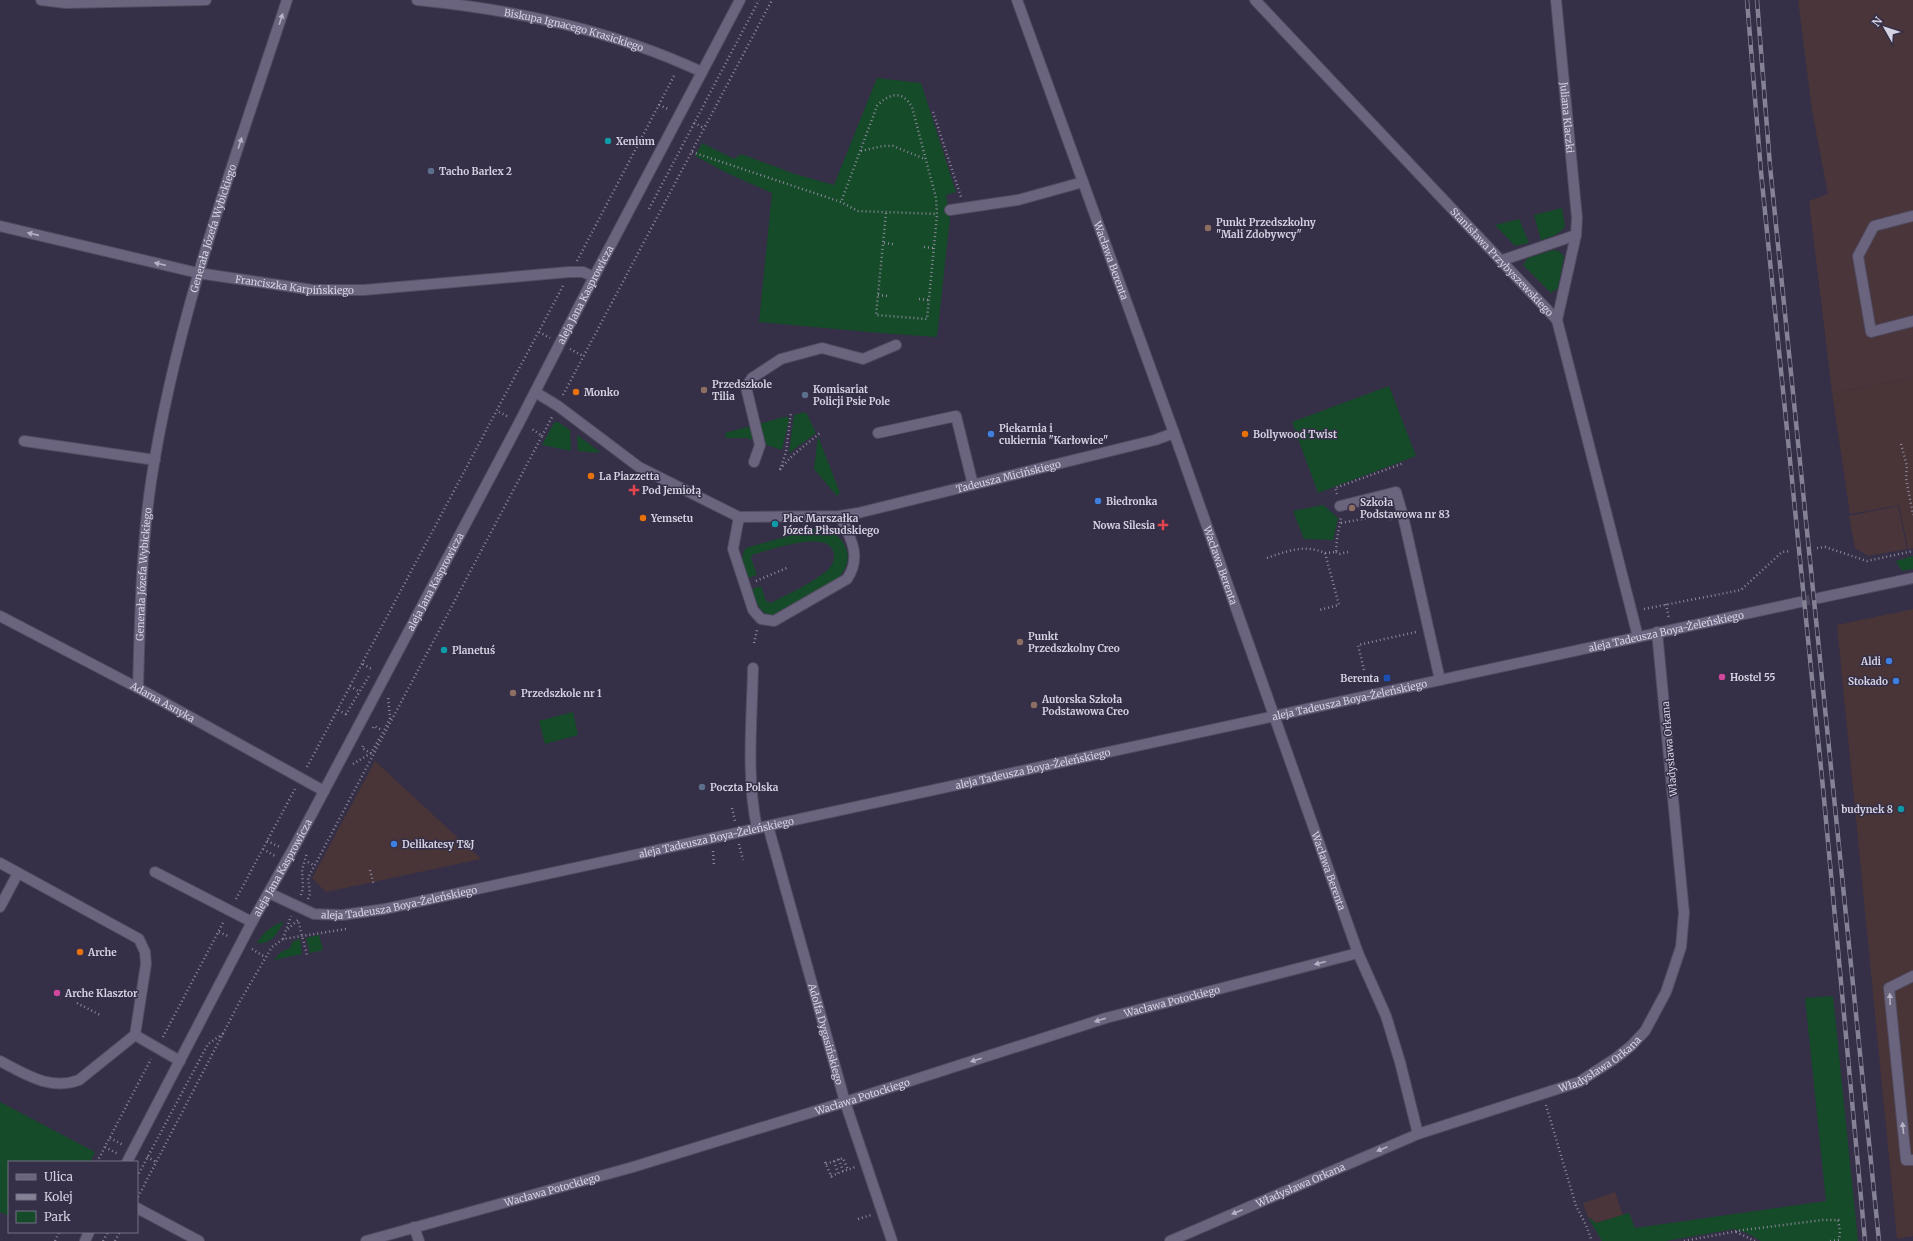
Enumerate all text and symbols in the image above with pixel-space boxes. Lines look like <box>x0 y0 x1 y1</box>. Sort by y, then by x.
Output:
street label: Biskupa Ignacego Krasickiego <box>503 6 646 55</box>
north arrow <box>1865 8 1905 48</box>
one-way arrow <box>278 13 284 25</box>
text: N <box>1869 14 1886 29</box>
street label: Juliana Klaczki <box>1557 80 1577 154</box>
place label: Xenium <box>616 135 655 148</box>
one-way arrow <box>238 136 244 148</box>
marker: Xenium <box>603 136 613 146</box>
street label: Generała Józefa Wybickiego <box>187 162 239 294</box>
place label: Tacho Barlex 2 <box>439 165 512 178</box>
marker: Tacho Barlex 2 <box>426 166 436 176</box>
street label: Stanisława Przybyszewskiego <box>1447 205 1556 319</box>
place label: Punkt Przedszkolny "Mali Zdobywcy" <box>1216 216 1316 241</box>
street label: Wacława Berenta <box>1090 219 1131 302</box>
marker: Punkt Przedszkolny "Mali Zdobywcy" <box>1203 223 1213 233</box>
one-way arrow <box>27 230 39 236</box>
street label: aleja Jana Kasprowicza <box>555 243 617 346</box>
one-way arrow <box>153 260 166 266</box>
street label: Franciszka Karpińskiego <box>234 273 354 297</box>
place label: Przedszkole Tilia <box>712 378 772 403</box>
place label: Komisariat Policji Psie Pole <box>813 383 890 408</box>
marker: Przedszkole Tilia <box>699 385 709 395</box>
place label: Monko <box>584 386 619 399</box>
marker: Monko <box>571 387 581 397</box>
marker: Komisariat Policji Psie Pole <box>800 390 810 400</box>
place label: Piekarnia i cukiernia "Karłowice" <box>999 422 1108 447</box>
place label: Bollywood Twist <box>1253 428 1337 441</box>
marker: Piekarnia i cukiernia "Karłowice" <box>986 429 996 439</box>
marker: Bollywood Twist <box>1240 429 1250 439</box>
street label: Tadeusza Micińskiego <box>955 457 1062 496</box>
place label: La Piazzetta <box>599 470 660 483</box>
marker: La Piazzetta <box>586 471 596 481</box>
place label: Pod Jemiołą <box>642 484 701 497</box>
marker: Pod Jemiołą <box>629 485 639 495</box>
place label: Biedronka <box>1106 495 1158 508</box>
marker: Biedronka <box>1093 496 1103 506</box>
place label: Szkoła Podstawowa nr 83 <box>1360 496 1450 521</box>
marker: Szkoła Podstawowa nr 83 <box>1347 503 1357 513</box>
street label: Generała Józefa Wybickiego <box>133 507 155 641</box>
place label: Yemsetu <box>650 512 694 525</box>
place label: Plac Marszałka Józefa Piłsudskiego <box>782 512 879 537</box>
marker: Yemsetu <box>638 513 648 523</box>
marker: Plac Marszałka Józefa Piłsudskiego <box>770 519 780 529</box>
place label: Nowa Silesia <box>1093 519 1155 532</box>
marker: Nowa Silesia <box>1158 520 1168 530</box>
street label: Wacława Berenta <box>1200 523 1240 607</box>
street label: aleja Jana Kasprowicza <box>404 530 467 633</box>
street label: aleja Tadeusza Boya-Żeleńskiego <box>1587 608 1745 655</box>
place label: Punkt Przedszkolny Creo <box>1028 630 1120 655</box>
marker: Punkt Przedszkolny Creo <box>1015 637 1025 647</box>
place label: Planetuś <box>452 644 495 657</box>
marker: Planetuś <box>439 645 449 655</box>
place label: Aldi <box>1860 655 1882 668</box>
marker: Aldi <box>1884 656 1894 666</box>
place label: Hostel 55 <box>1730 671 1775 684</box>
place label: Berenta <box>1340 672 1379 685</box>
marker: Hostel 55 <box>1717 672 1727 682</box>
marker: Berenta <box>1382 673 1392 683</box>
place label: Stokado <box>1848 675 1888 688</box>
marker: Stokado <box>1891 676 1901 686</box>
street label: aleja Tadeusza Boya-Żeleńskiego <box>1271 677 1429 723</box>
street label: Adama Asnyka <box>127 679 198 726</box>
place label: Przedszkole nr 1 <box>521 687 602 700</box>
marker: Przedszkole nr 1 <box>508 688 518 698</box>
place label: Autorska Szkoła Podstawowa Creo <box>1041 693 1129 718</box>
marker: Autorska Szkoła Podstawowa Creo <box>1029 700 1039 710</box>
street label: Władysława Orkana <box>1659 700 1680 798</box>
street label: aleja Tadeusza Boya-Żeleńskiego <box>954 746 1112 792</box>
place label: Poczta Polska <box>710 781 779 794</box>
marker: Poczta Polska <box>697 782 707 792</box>
place label: budynek 8 <box>1841 803 1893 816</box>
marker: budynek 8 <box>1896 804 1906 814</box>
street label: aleja Tadeusza Boya-Żeleńskiego <box>638 814 795 861</box>
street label: aleja Jana Kasprowicza <box>251 816 315 919</box>
street label: Wacława Berenta <box>1308 829 1349 913</box>
place label: Delikatesy T&J <box>402 838 474 851</box>
marker: Delikatesy T&J <box>389 839 399 849</box>
street label: aleja Tadeusza Boya-Żeleńskiego <box>321 883 479 922</box>
place label: Arche <box>87 946 117 959</box>
marker: Arche <box>75 947 85 957</box>
one-way arrow <box>1314 960 1326 966</box>
street label: Adolfa Dygasińskiego <box>805 981 846 1086</box>
street label: Wacława Potockiego <box>1122 983 1222 1020</box>
place label: Arche Klasztor <box>64 987 138 1000</box>
marker: Arche Klasztor <box>52 988 62 998</box>
one-way arrow <box>1887 992 1893 1005</box>
one-way arrow <box>1093 1018 1105 1024</box>
street label: Władysława Orkana <box>1556 1033 1644 1096</box>
one-way arrow <box>970 1057 982 1063</box>
street label: Wacława Potockiego <box>813 1076 912 1118</box>
one-way arrow <box>1900 1122 1906 1134</box>
one-way arrow <box>1376 1146 1387 1152</box>
street label: Władysława Orkana <box>1253 1160 1348 1211</box>
legend <box>8 1161 138 1233</box>
text: Ulica <box>44 1169 73 1184</box>
street label: Wacława Potockiego <box>502 1170 602 1210</box>
text: Kolej <box>44 1189 73 1204</box>
text: Park <box>44 1209 71 1224</box>
one-way arrow <box>1231 1209 1243 1215</box>

